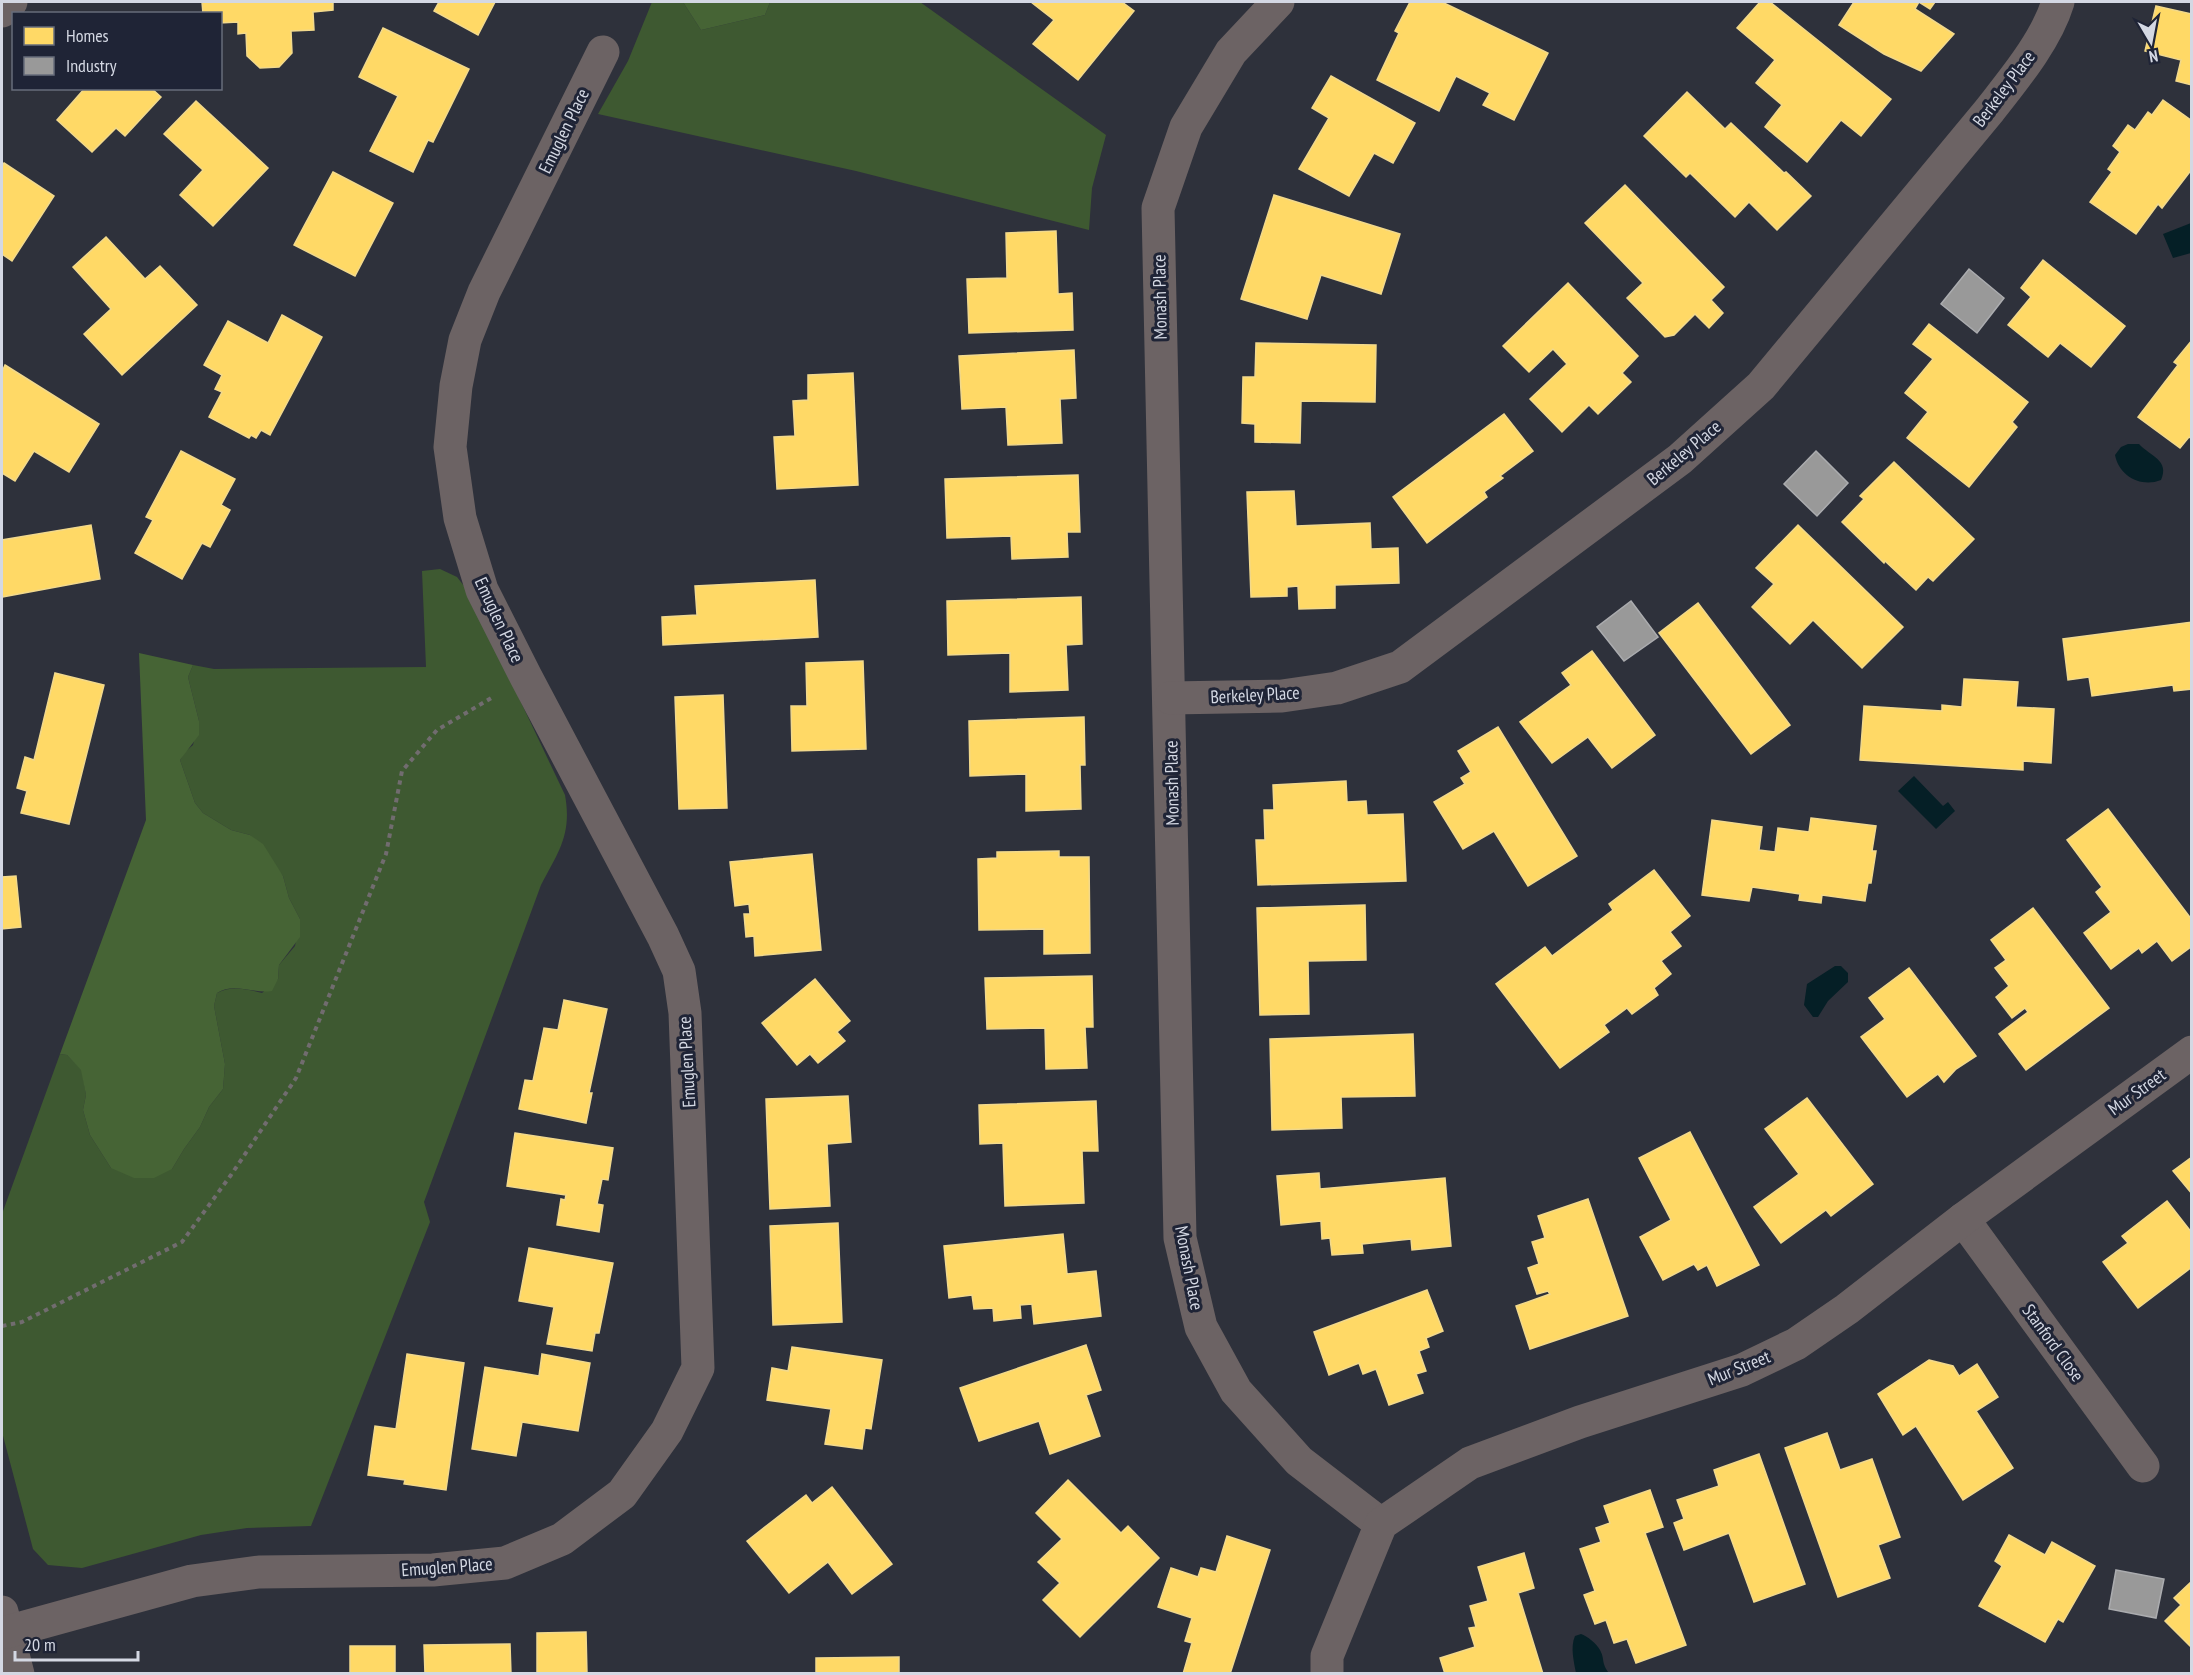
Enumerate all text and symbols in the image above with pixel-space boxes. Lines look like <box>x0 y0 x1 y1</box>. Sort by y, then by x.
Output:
legend <box>12 12 222 90</box>
north arrow <box>2121 12 2181 72</box>
text: Homes <box>66 24 109 47</box>
street label: Berkeley Place <box>1967 46 2040 131</box>
text: N <box>2148 46 2160 67</box>
text: Industry <box>66 54 117 77</box>
street label: Emuglen Place <box>533 85 594 177</box>
street label: Monash Place <box>1147 254 1172 340</box>
street label: Berkeley Place <box>1642 415 1725 490</box>
street label: Emuglen Place <box>470 574 529 666</box>
street label: Berkeley Place <box>1210 681 1300 708</box>
street label: Monash Place <box>1159 740 1184 826</box>
street label: Emuglen Place <box>673 1016 700 1108</box>
street label: Mur Street <box>2104 1063 2170 1120</box>
street label: Monash Place <box>1170 1224 1209 1312</box>
street label: Stanford Close <box>2018 1299 2089 1386</box>
street label: Mur Street <box>1704 1345 1773 1390</box>
street label: Emuglen Place <box>401 1552 493 1581</box>
scale bar <box>15 1624 138 1662</box>
text: 20 m <box>24 1633 56 1656</box>

